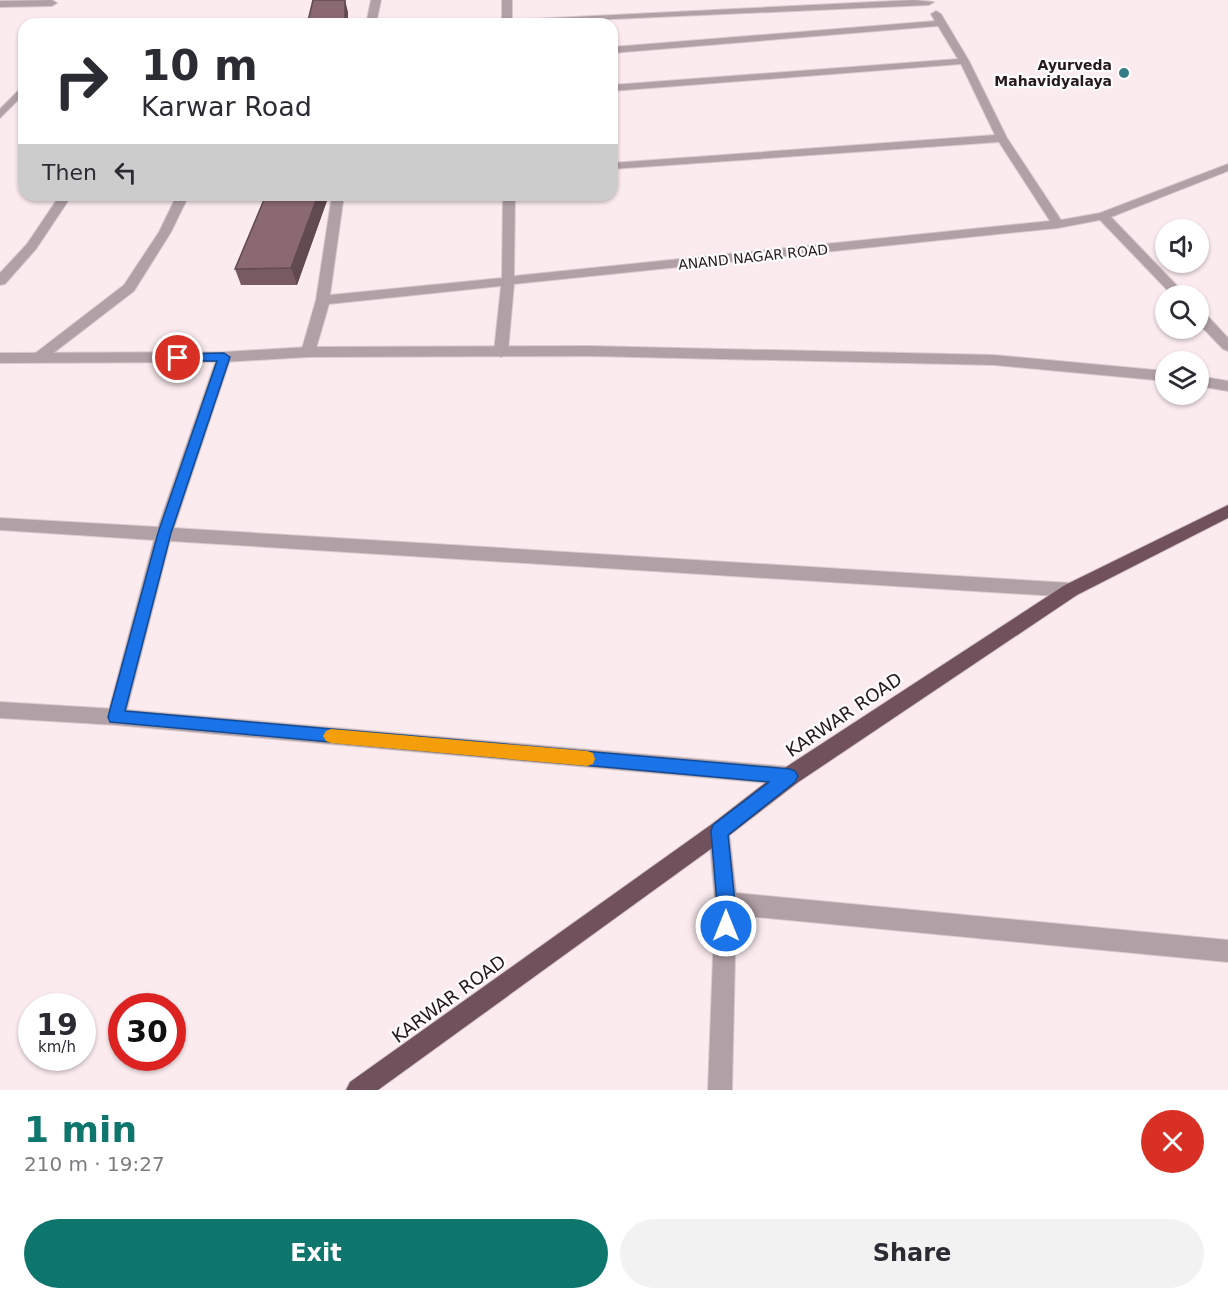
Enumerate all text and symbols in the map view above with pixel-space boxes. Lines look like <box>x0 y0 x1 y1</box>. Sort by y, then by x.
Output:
text: 10 m <box>141 41 258 90</box>
icon: right <box>42 42 120 120</box>
place label: Ayurveda Mahavidyalaya <box>994 57 1112 89</box>
marker: Ayurveda Mahavidyalaya <box>1117 66 1131 80</box>
text: Karwar Road <box>141 91 312 122</box>
icon: left <box>109 156 142 189</box>
text: Then <box>42 160 97 185</box>
map controls <box>1155 219 1209 405</box>
button: sound <box>1155 219 1209 273</box>
street label: ANAND NAGAR ROAD <box>677 241 829 273</box>
button: search <box>1155 285 1209 339</box>
pin <box>152 332 203 383</box>
icon: arrive <box>161 341 194 374</box>
button: layers <box>1155 351 1209 405</box>
street label: KARWAR ROAD <box>782 668 906 761</box>
position arrow <box>694 894 758 958</box>
street label: KARWAR ROAD <box>388 950 510 1047</box>
speed limit sign: 30 <box>108 993 186 1071</box>
text: 19 <box>36 1007 78 1042</box>
text: km/h <box>38 1038 76 1056</box>
text: 1 min <box>24 1109 137 1150</box>
button: close <box>1141 1110 1204 1173</box>
text: 210 m · 19:27 <box>24 1152 165 1176</box>
button: Exit <box>24 1219 608 1288</box>
button: Share <box>620 1219 1204 1288</box>

